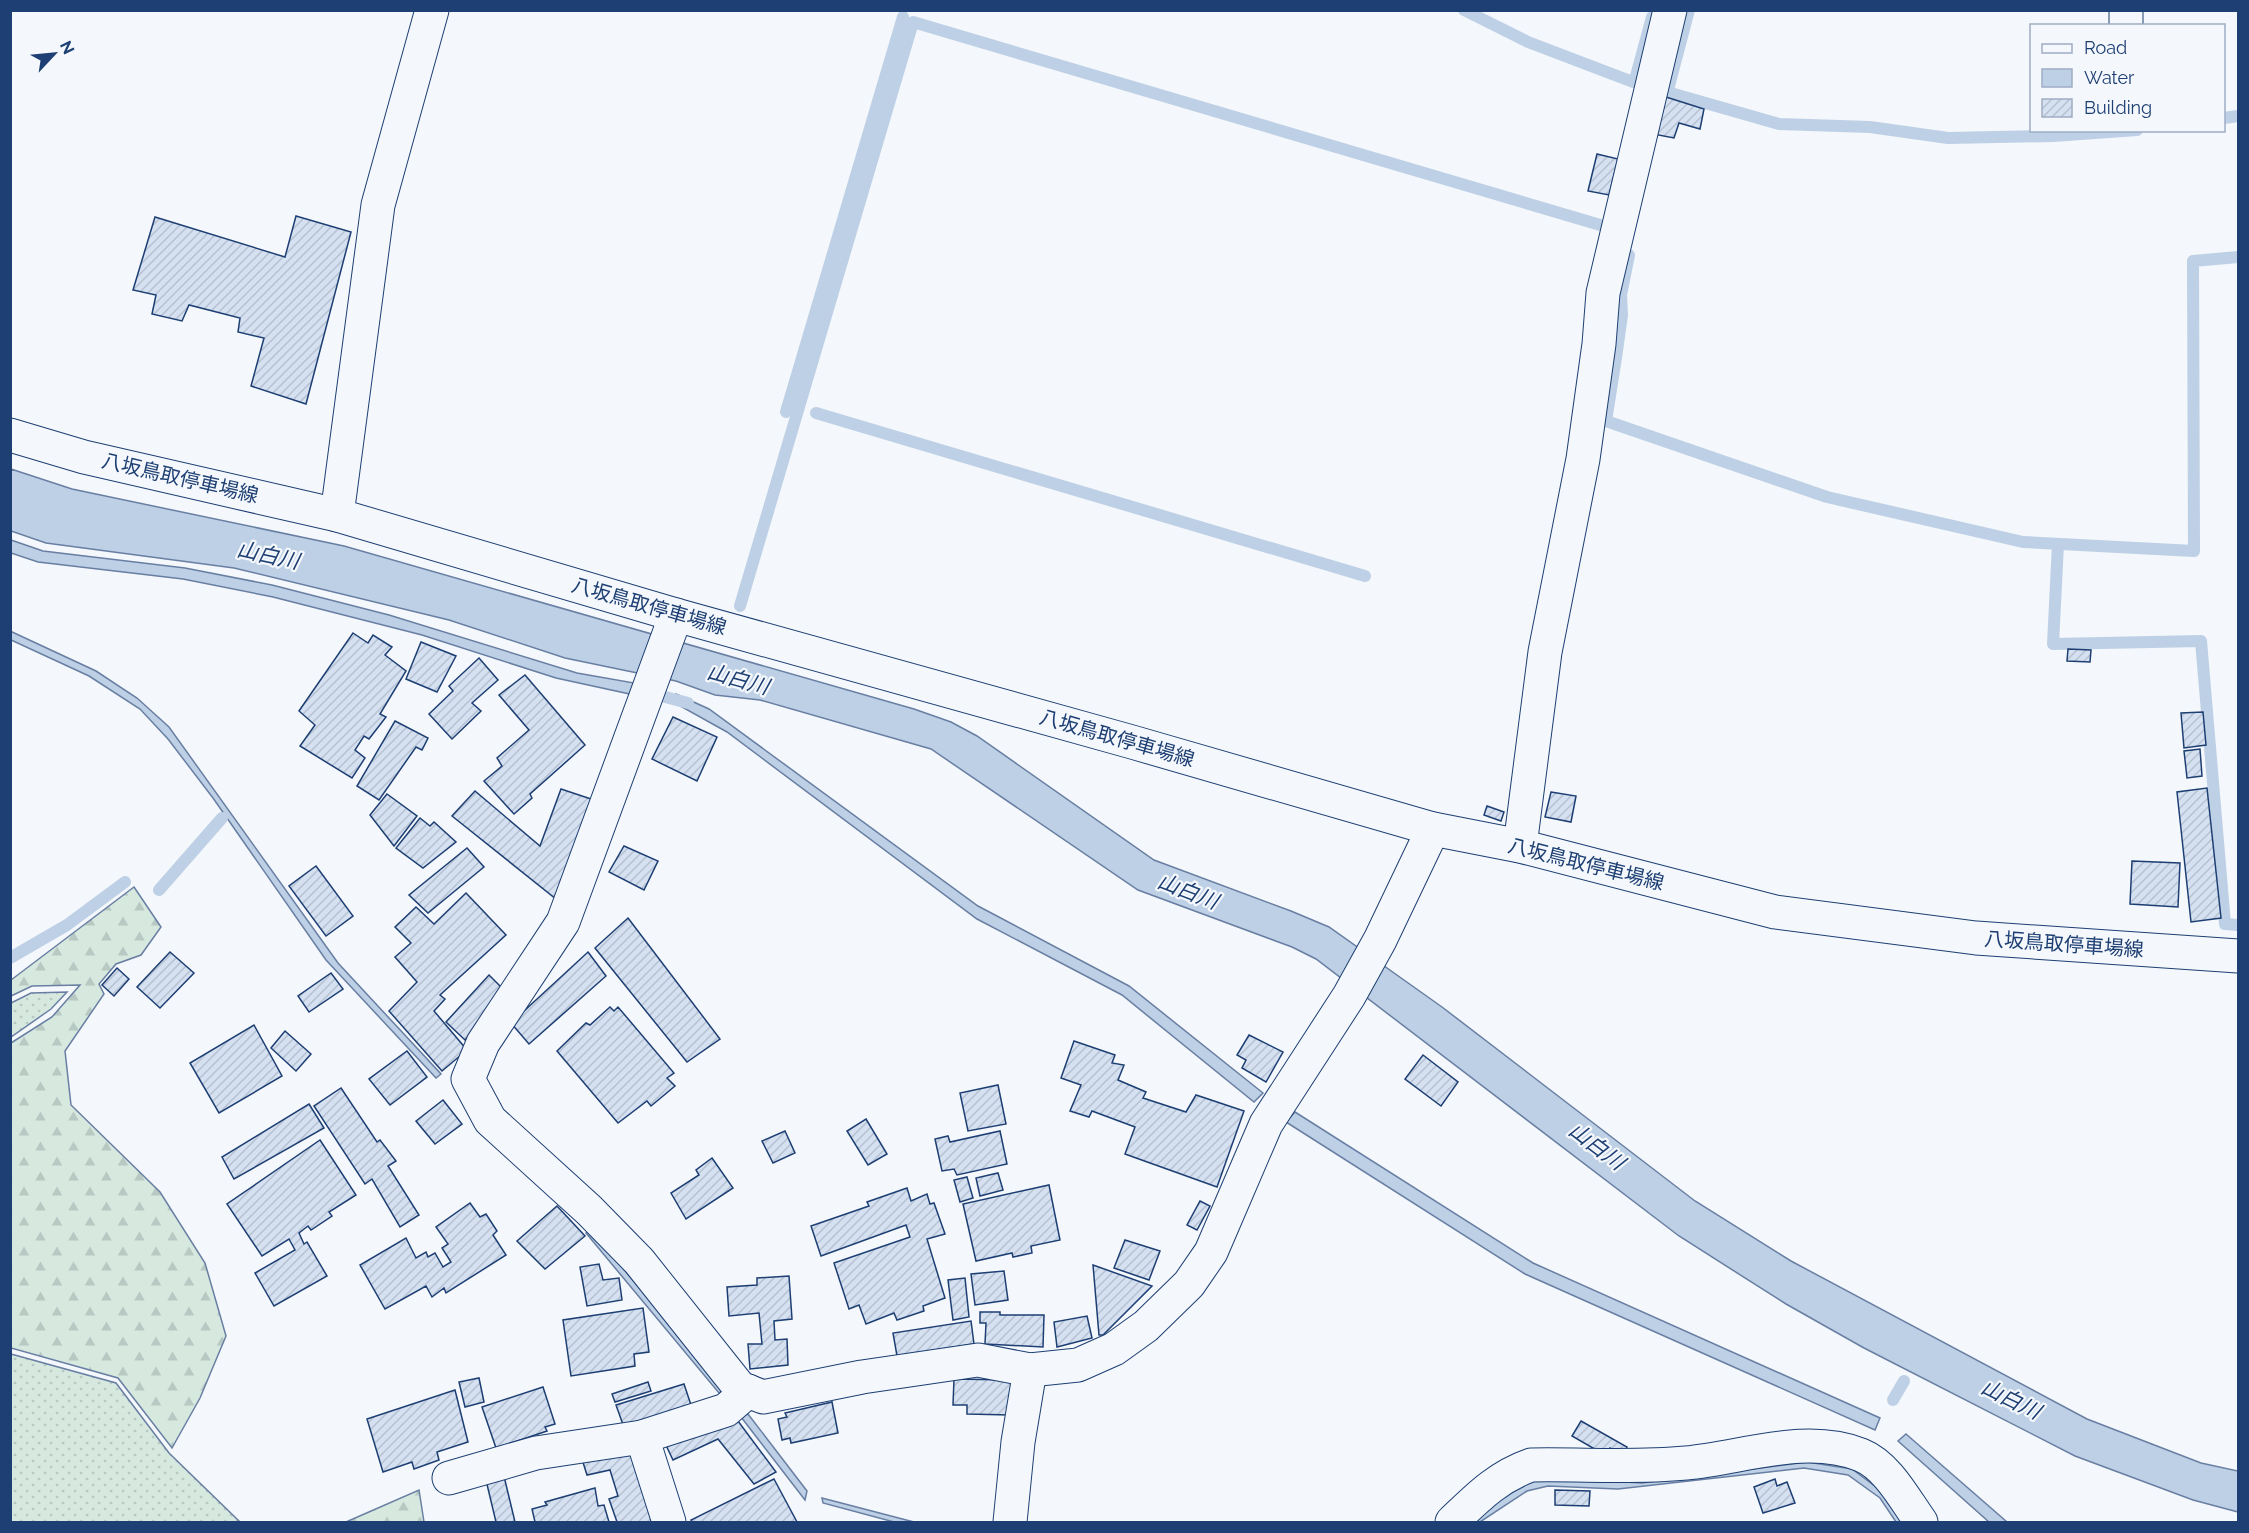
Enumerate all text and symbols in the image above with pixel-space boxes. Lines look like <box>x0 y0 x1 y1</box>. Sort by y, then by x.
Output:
north arrow <box>24 24 84 84</box>
legend <box>2030 24 2225 132</box>
text: Road <box>2084 37 2127 58</box>
text: N <box>56 38 78 57</box>
text: Water <box>2084 67 2135 88</box>
text: Building <box>2084 97 2152 118</box>
street label: 八坂鳥取停車場線 <box>99 448 261 508</box>
water label: 山白川 <box>235 536 303 574</box>
street label: 八坂鳥取停車場線 <box>569 572 729 640</box>
water label: 山白川 <box>704 659 774 700</box>
street label: 八坂鳥取停車場線 <box>1037 704 1197 772</box>
street label: 八坂鳥取停車場線 <box>1505 833 1667 895</box>
water label: 山白川 <box>1154 868 1224 915</box>
street label: 八坂鳥取停車場線 <box>1983 926 2145 962</box>
water label: 山白川 <box>1564 1117 1631 1176</box>
water label: 山白川 <box>1977 1374 2047 1425</box>

